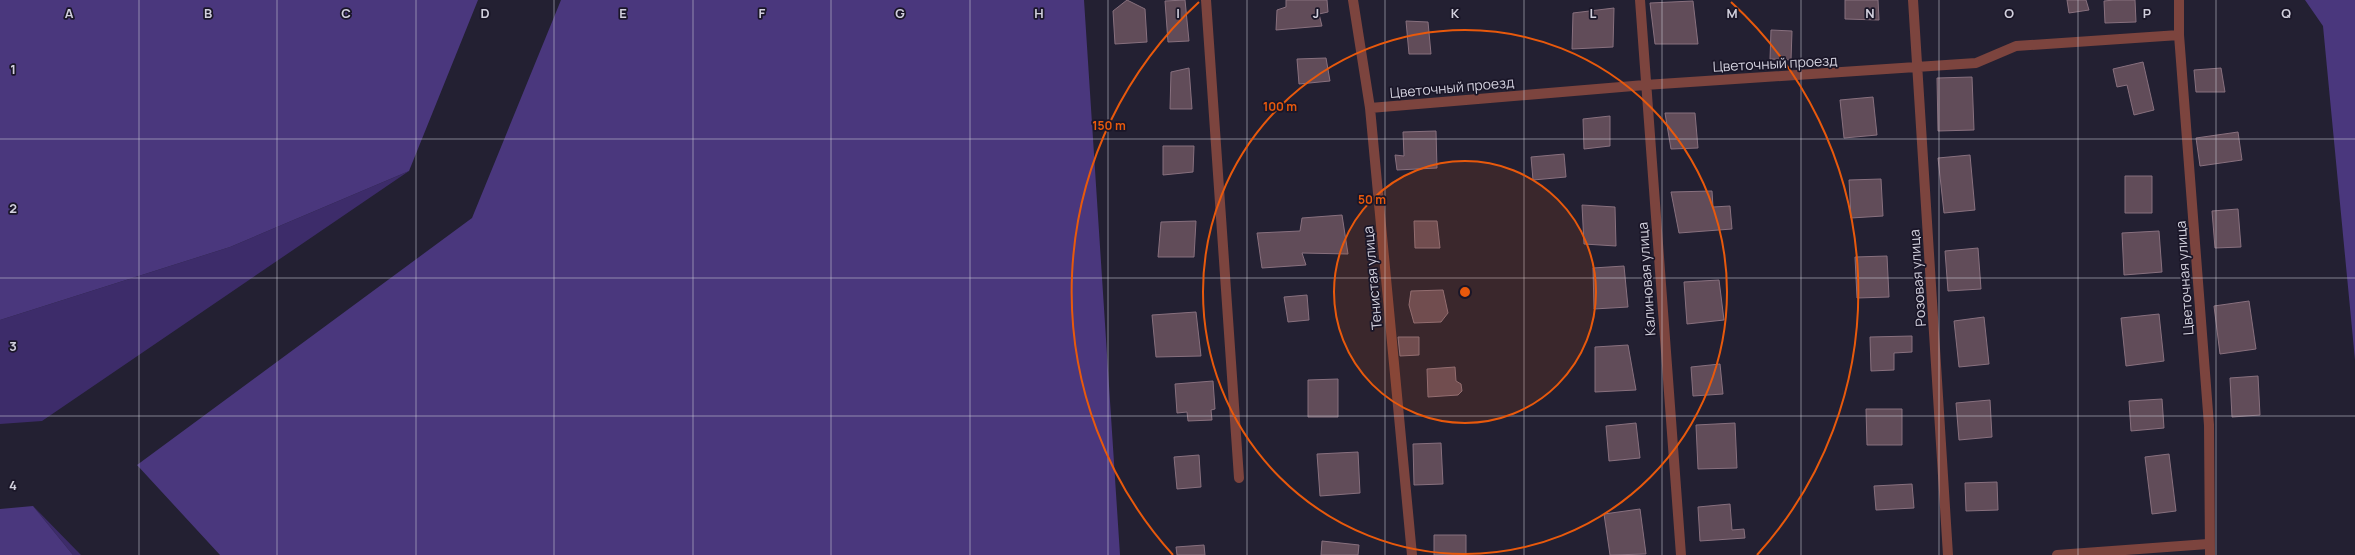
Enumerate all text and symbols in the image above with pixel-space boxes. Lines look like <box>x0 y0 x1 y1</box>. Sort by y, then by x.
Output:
text: A <box>65 4 74 22</box>
text: B <box>204 4 212 22</box>
text: C <box>341 4 351 22</box>
text: D <box>480 4 490 22</box>
text: E <box>619 4 627 22</box>
text: F <box>759 4 766 22</box>
text: G <box>895 4 905 22</box>
text: H <box>1034 4 1044 22</box>
text: I <box>1176 4 1180 22</box>
text: J <box>1313 4 1319 22</box>
text: K <box>1451 4 1460 22</box>
text: L <box>1590 4 1597 22</box>
text: M <box>1726 4 1738 22</box>
text: N <box>1865 4 1875 22</box>
text: O <box>2004 4 2014 22</box>
text: P <box>2143 4 2151 22</box>
text: Q <box>2281 4 2291 22</box>
street label: Цветочный проезд <box>1712 50 1838 76</box>
text: 1 <box>10 60 16 78</box>
street label: Цветочный проезд <box>1389 72 1515 102</box>
text: 100 m <box>1263 98 1297 115</box>
text: 150 m <box>1092 117 1126 134</box>
text: 50 m <box>1358 191 1386 208</box>
text: 2 <box>9 199 17 217</box>
street label: Цветочная улица <box>2171 220 2197 336</box>
street label: Калиновая улица <box>1633 221 1659 337</box>
street label: Тенистая улица <box>1358 225 1386 331</box>
street label: Розовая улица <box>1904 229 1930 327</box>
centre of rings <box>1458 285 1472 299</box>
text: 3 <box>9 337 17 355</box>
text: 4 <box>9 476 17 494</box>

